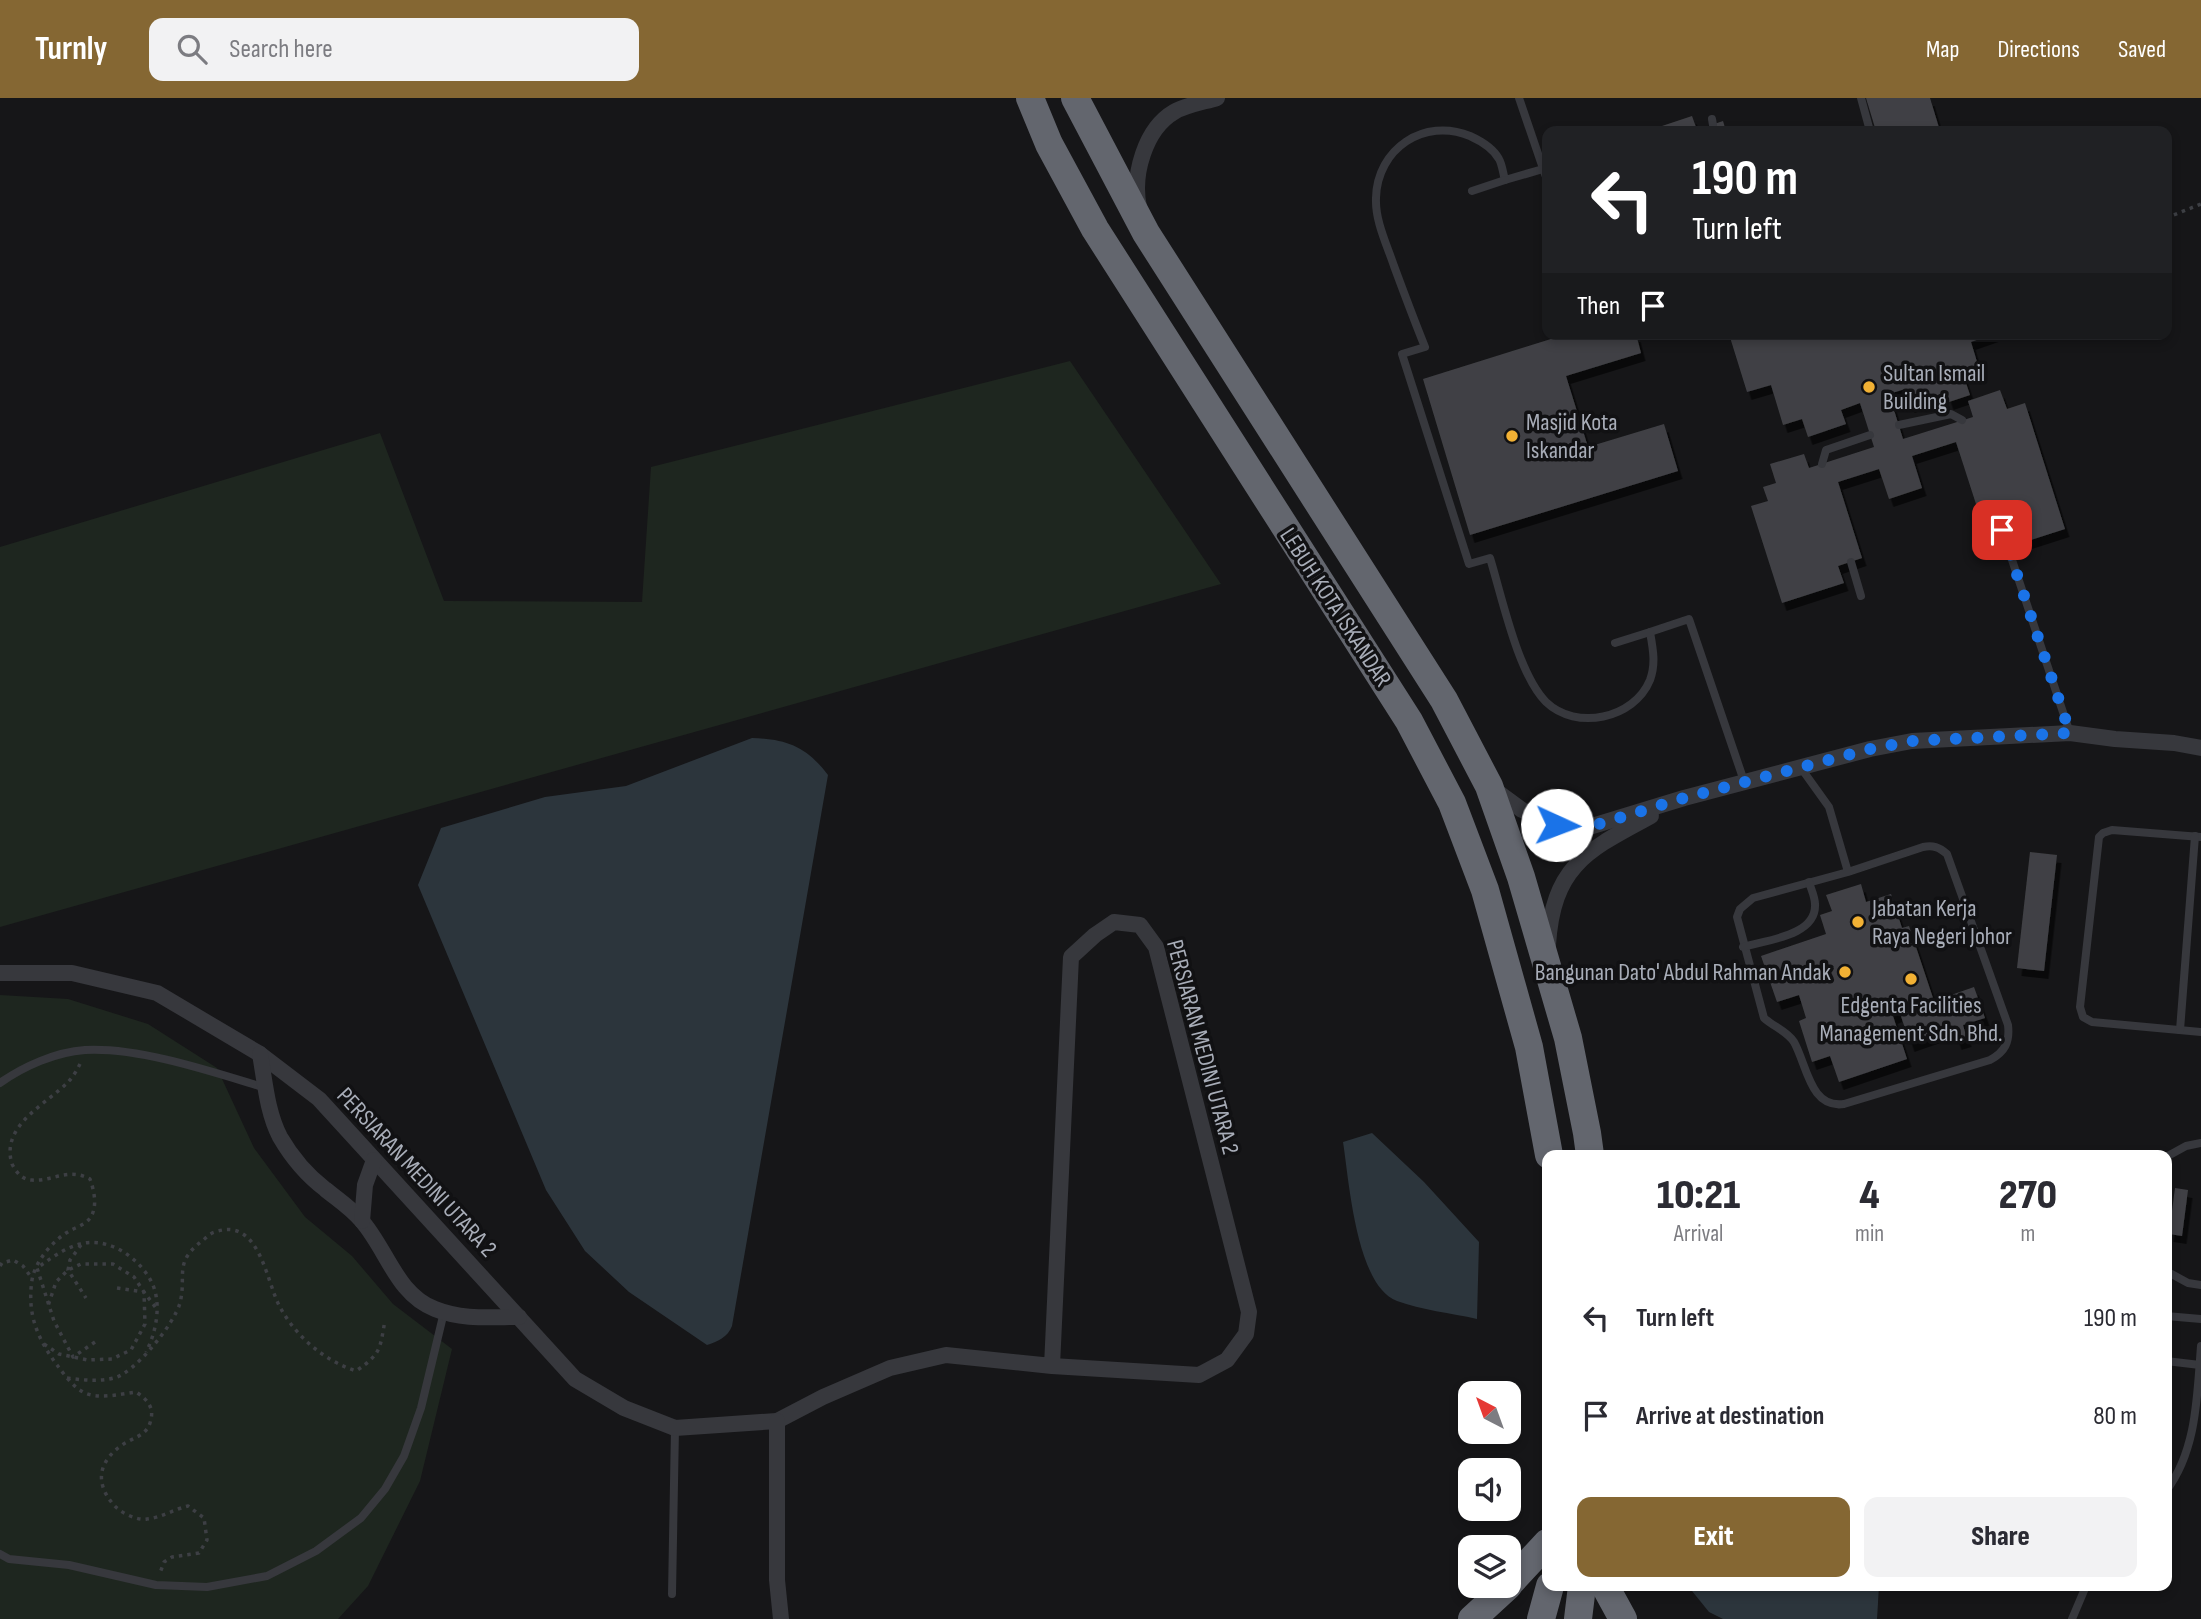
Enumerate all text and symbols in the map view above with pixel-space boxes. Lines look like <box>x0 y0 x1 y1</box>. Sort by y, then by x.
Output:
search box <box>149 18 639 81</box>
text: Turnly <box>35 29 107 69</box>
icon: search <box>173 30 211 68</box>
text: Search here <box>229 34 333 65</box>
text: Map <box>1926 35 1959 64</box>
text: Directions <box>1997 35 2080 64</box>
text: Saved <box>2118 35 2166 64</box>
text: 190 m <box>1692 150 1798 209</box>
icon: left <box>1577 154 1668 245</box>
text: Turn left <box>1692 210 1782 249</box>
icon: arrive <box>1634 287 1672 325</box>
text: Then <box>1577 291 1620 322</box>
place label: Sultan Ismail Building <box>1883 359 1985 416</box>
marker: Sultan Ismail Building <box>1861 379 1877 395</box>
place label: Masjid Kota Iskandar <box>1526 408 1618 465</box>
marker: Masjid Kota Iskandar <box>1504 428 1520 444</box>
pin <box>1972 500 2032 560</box>
icon: arrive <box>1983 511 2021 549</box>
street label: LEBUH KOTA ISKANDAR <box>1273 522 1398 692</box>
position arrow <box>1520 788 1594 862</box>
place label: Jabatan Kerja Raya Negeri Johor <box>1871 894 2012 951</box>
marker: Jabatan Kerja Raya Negeri Johor <box>1850 914 1866 930</box>
street label: PERSIARAN MEDINI UTARA 2 <box>1160 937 1245 1158</box>
place label: Bangunan Dato' Abdul Rahman Andak <box>1535 958 1831 987</box>
marker: Bangunan Dato' Abdul Rahman Andak <box>1837 964 1853 980</box>
marker: Edgenta Facilities Management Sdn. Bhd. <box>1903 971 1919 987</box>
place label: Edgenta Facilities Management Sdn. Bhd. <box>1819 991 2003 1048</box>
street label: PERSIARAN MEDINI UTARA 2 <box>331 1082 503 1263</box>
text: 10:21 <box>1657 1170 1740 1221</box>
text: 4 <box>1859 1170 1880 1221</box>
text: 270 <box>1999 1170 2057 1221</box>
text: Arrival <box>1674 1220 1723 1248</box>
text: min <box>1855 1220 1884 1248</box>
text: m <box>2021 1220 2035 1248</box>
icon: left <box>1577 1299 1615 1337</box>
text: Turn left <box>1636 1303 1714 1334</box>
text: 190 m <box>2084 1303 2137 1334</box>
north arrow <box>1458 1381 1521 1444</box>
map controls <box>1458 1381 1521 1598</box>
icon: arrive <box>1577 1397 1615 1435</box>
text: Arrive at destination <box>1636 1401 1824 1432</box>
text: 80 m <box>2093 1401 2137 1432</box>
button: sound <box>1458 1458 1521 1521</box>
button: Exit <box>1577 1497 1850 1577</box>
button: Share <box>1864 1497 2137 1577</box>
button: layers <box>1458 1535 1521 1598</box>

